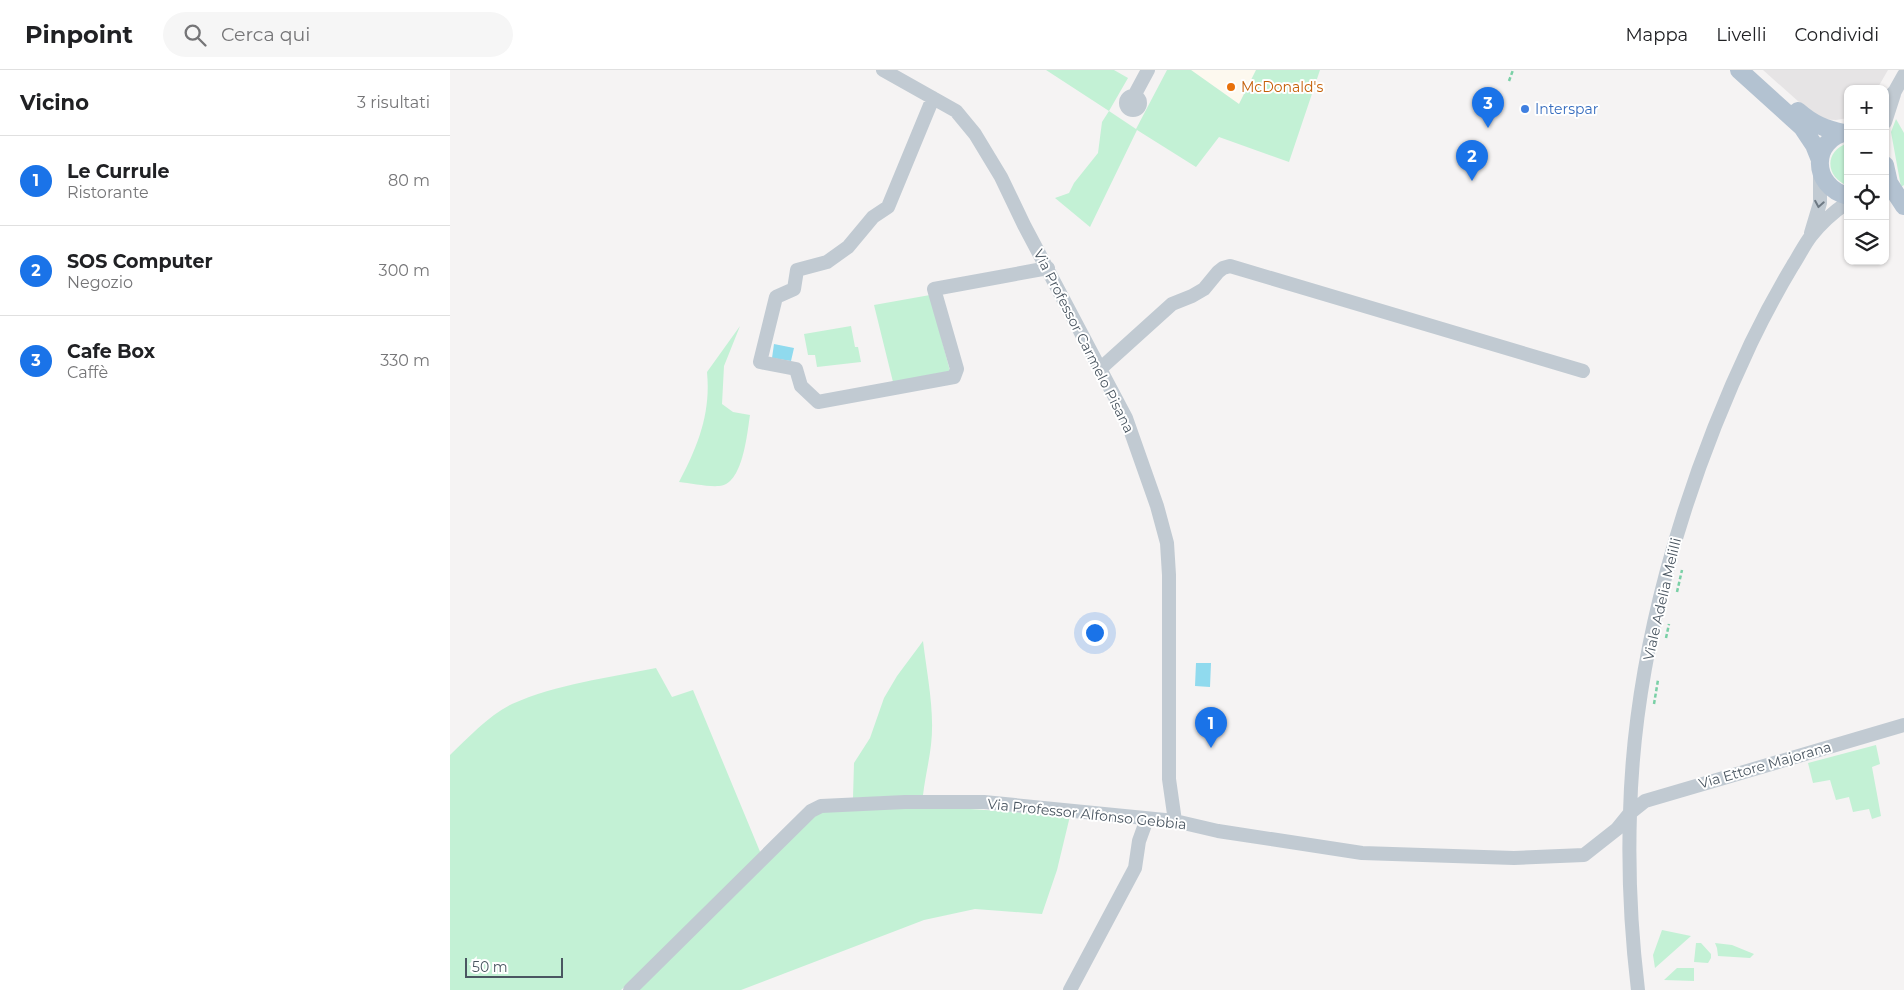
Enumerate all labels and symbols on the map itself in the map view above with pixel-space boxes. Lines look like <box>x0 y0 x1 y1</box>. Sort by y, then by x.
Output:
place label: McDonald's <box>1241 78 1323 96</box>
marker: McDonald's <box>1225 81 1237 93</box>
pin: 3 <box>1472 87 1504 128</box>
place label: Interspar <box>1535 100 1599 118</box>
marker: Interspar <box>1519 103 1531 115</box>
pin: 2 <box>1456 140 1488 181</box>
one-way arrow <box>1814 199 1825 208</box>
street label: Via Professor Carmelo Pisana <box>1030 246 1138 436</box>
street label: Viale Adelia Melilli <box>1639 536 1685 662</box>
your location <box>1082 620 1108 646</box>
pin: 1 <box>1195 707 1227 748</box>
street label: Via Ettore Majorana <box>1697 737 1833 793</box>
street label: Via Professor Alfonso Gebbia <box>986 795 1188 833</box>
scale bar <box>465 955 562 978</box>

